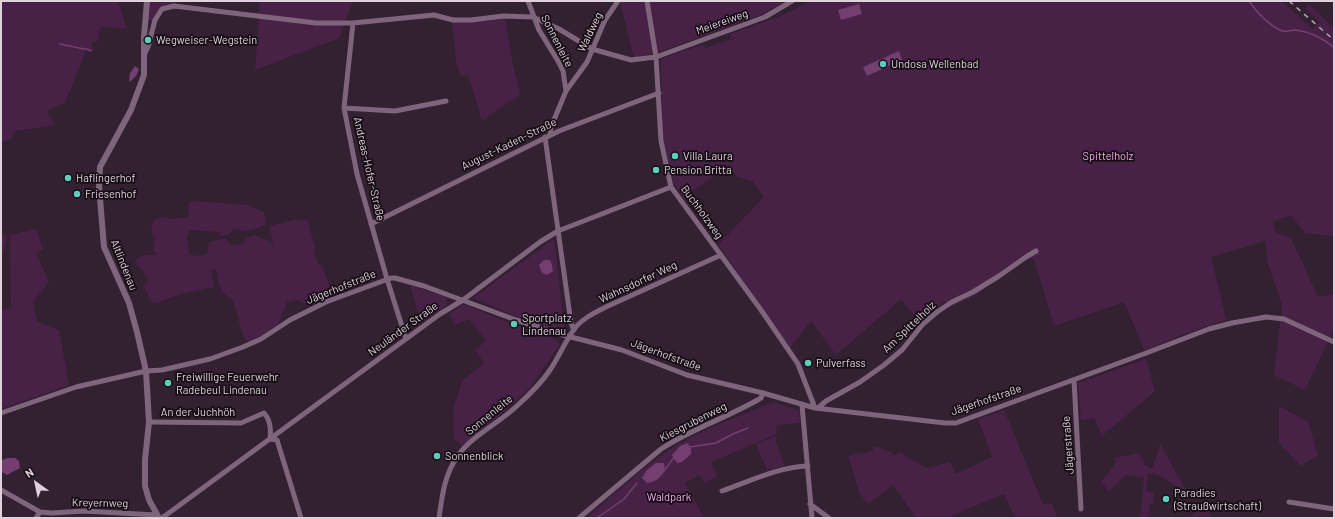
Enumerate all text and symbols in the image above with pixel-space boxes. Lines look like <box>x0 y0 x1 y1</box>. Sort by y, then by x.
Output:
street label: Meiereiweg <box>694 6 750 38</box>
street label: Waldweg <box>575 10 605 54</box>
street label: Sonnenleite <box>538 13 576 69</box>
place label: Wegweiser-Wegstein <box>156 33 257 47</box>
marker: Wegweiser-Wegstein <box>143 35 153 45</box>
place label: Undosa Wellenbad <box>891 57 979 71</box>
marker: Undosa Wellenbad <box>878 59 888 69</box>
street label: August-Kaden-Straße <box>459 115 559 173</box>
street label: Andreas-Hofer-Straße <box>351 116 387 222</box>
place label: Villa Laura <box>683 149 733 163</box>
park label: Spittelholz <box>1083 149 1133 163</box>
marker: Villa Laura <box>670 151 680 161</box>
place label: Pension Britta <box>664 163 732 177</box>
marker: Pension Britta <box>651 165 661 175</box>
place label: Haflingerhof <box>76 171 135 185</box>
marker: Haflingerhof <box>63 173 73 183</box>
street label: Buchholzweg <box>678 183 726 241</box>
place label: Friesenhof <box>85 187 136 201</box>
marker: Friesenhof <box>72 189 82 199</box>
street label: Altlindenau <box>108 238 140 292</box>
street label: Wahnsdorfer Weg <box>597 258 679 306</box>
street label: Jägerhofstraße <box>304 267 378 307</box>
street label: Am Spittelholz <box>880 298 938 356</box>
street label: Neuländer Straße <box>365 299 441 359</box>
place label: Sportplatz Lindenau <box>522 311 572 337</box>
marker: Sportplatz Lindenau <box>509 319 519 329</box>
street label: Jägerhofstraße <box>629 336 703 374</box>
place label: Pulverfass <box>816 356 866 370</box>
marker: Pulverfass <box>803 358 813 368</box>
place label: Freiwillige Feuerwehr Radebeul Lindenau <box>176 370 279 396</box>
marker: Freiwillige Feuerwehr Radebeul Lindenau <box>163 378 173 388</box>
street label: Jägerhofstraße <box>949 382 1023 418</box>
street label: Sonnenleite <box>463 392 515 438</box>
street label: Kiesgrubenweg <box>657 399 729 445</box>
street label: An der Juchhöh <box>161 405 235 419</box>
street label: Jägerstraße <box>1059 415 1077 475</box>
place label: Sonnenblick <box>445 449 504 463</box>
marker: Sonnenblick <box>432 451 442 461</box>
north arrow <box>16 463 56 503</box>
text: N <box>23 465 36 480</box>
place label: Paradies (Straußwirtschaft) <box>1174 486 1261 512</box>
park label: Waldpark <box>647 490 691 504</box>
marker: Paradies (Straußwirtschaft) <box>1161 494 1171 504</box>
street label: Kreyernweg <box>72 496 128 510</box>

